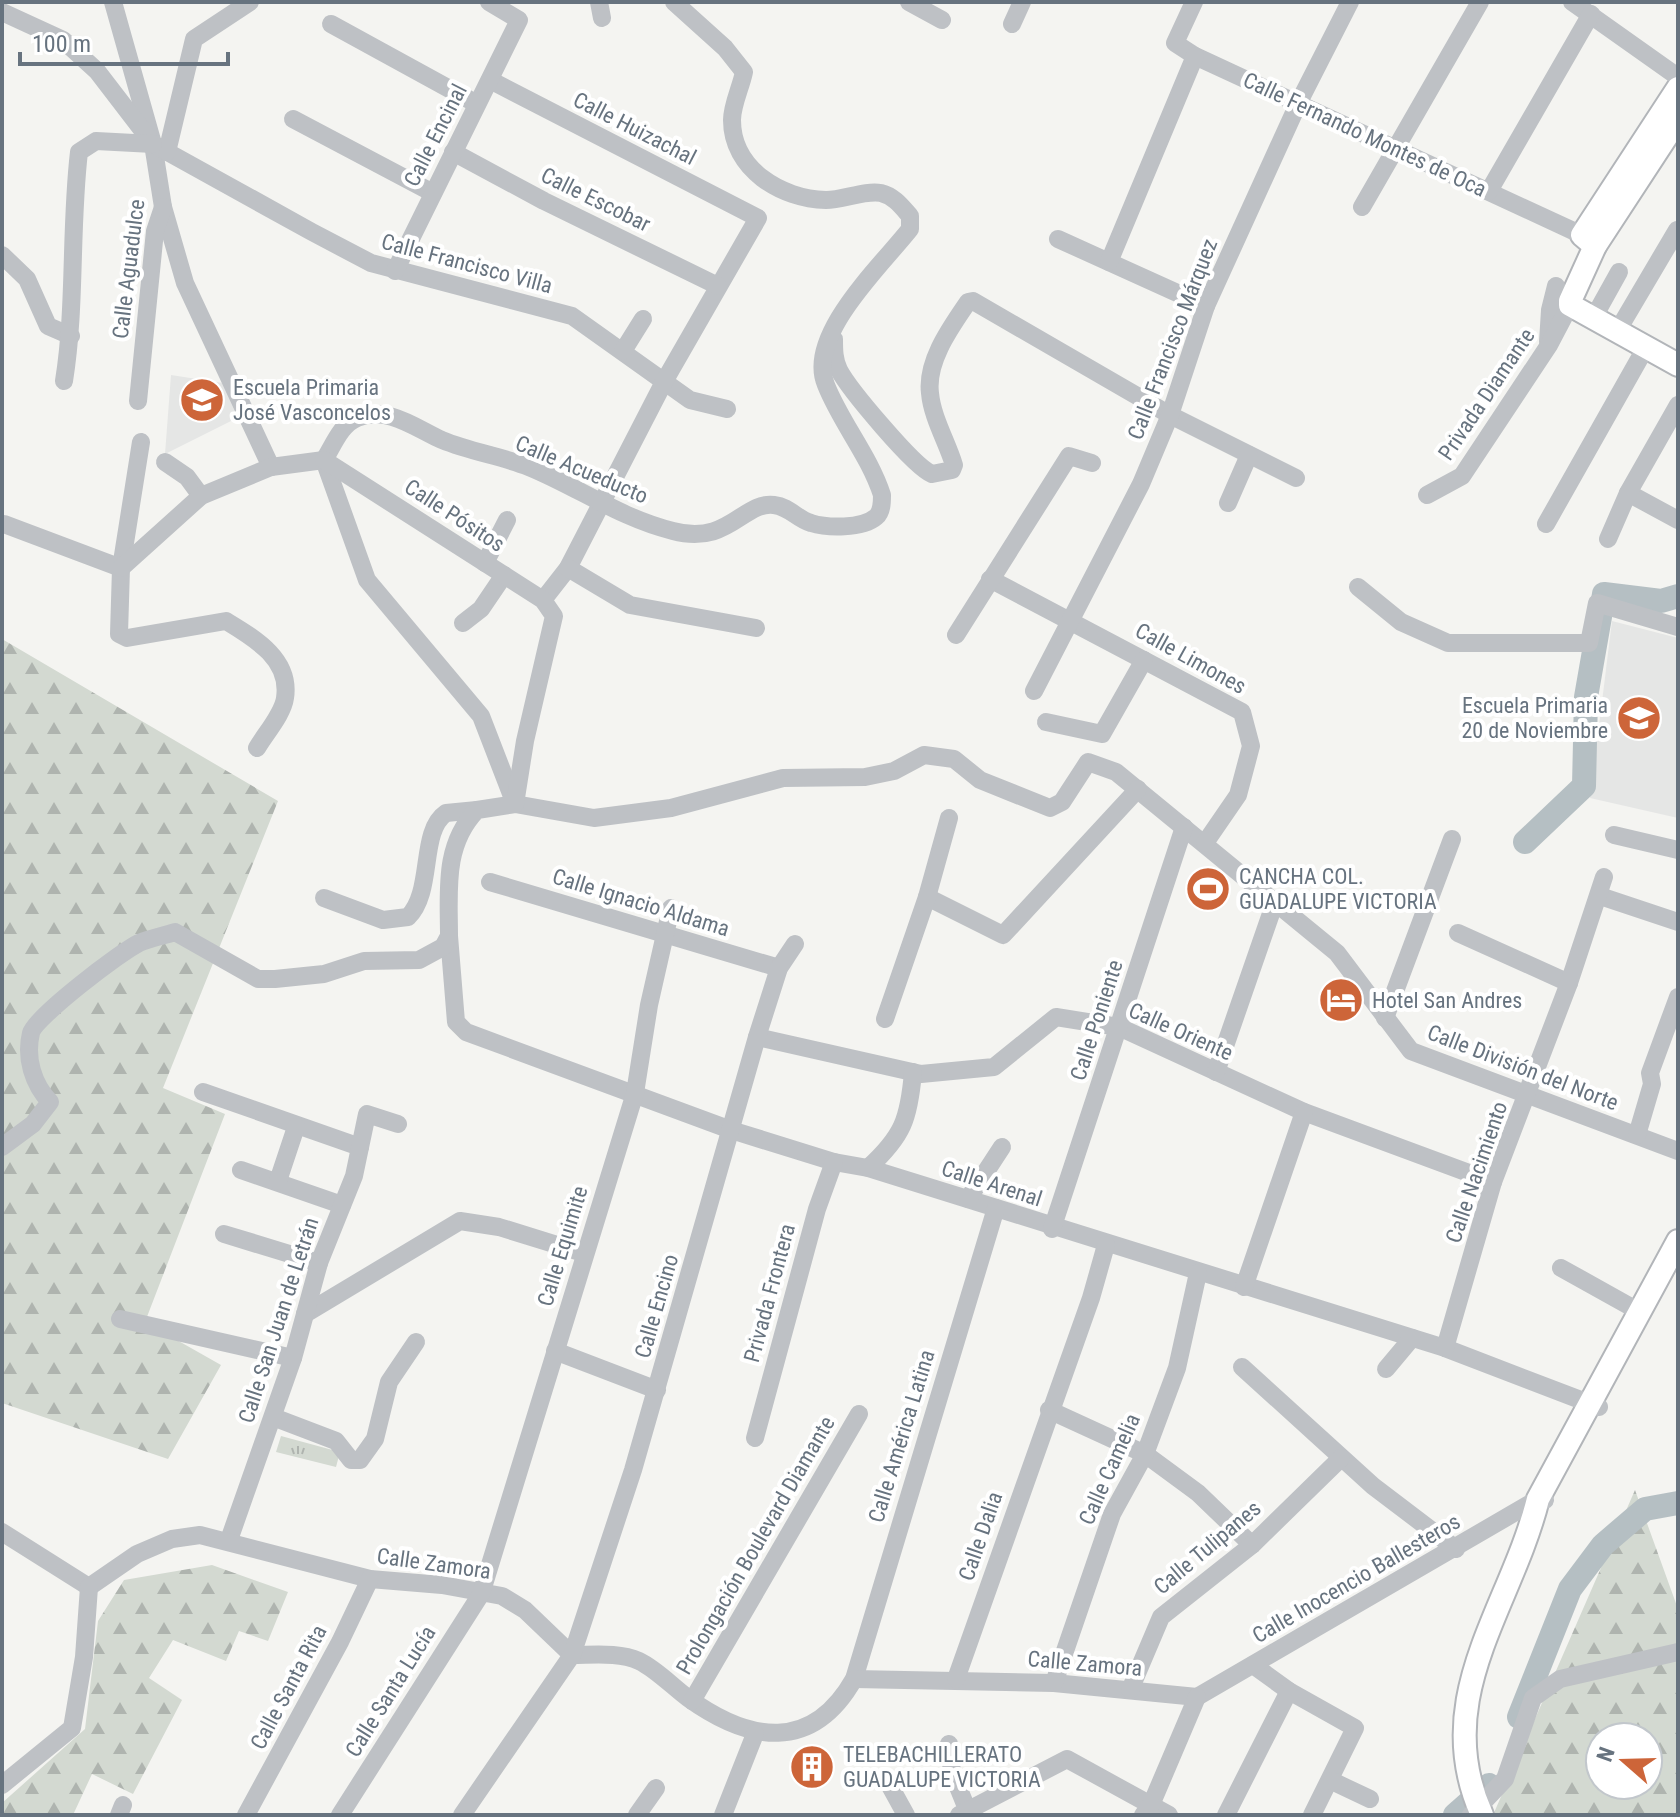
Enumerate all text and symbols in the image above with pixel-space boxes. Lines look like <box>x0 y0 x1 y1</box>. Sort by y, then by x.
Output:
scale bar <box>20 16 228 66</box>
text: 100 m <box>32 30 91 58</box>
street label: Calle Fernando Montes de Oca <box>1239 67 1490 202</box>
street label: Calle Encinal <box>399 80 472 191</box>
street label: Calle Huizachal <box>569 87 700 170</box>
street label: Calle Escobar <box>537 162 655 237</box>
street label: Calle Aguadulce <box>108 198 149 340</box>
street label: Calle Francisco Villa <box>379 229 555 298</box>
street label: Calle Francisco Márquez <box>1123 235 1222 443</box>
street label: Privada Diamante <box>1433 324 1540 465</box>
place label: Escuela Primaria José Vasconcelos <box>233 375 391 425</box>
school or university icon: Escuela Primaria José Vasconcelos <box>178 376 226 424</box>
street label: Calle Acueducto <box>512 430 652 509</box>
street label: Calle Pósitos <box>400 474 509 557</box>
street label: Calle Limones <box>1131 618 1250 699</box>
place label: Escuela Primaria 20 de Noviembre <box>1461 693 1608 743</box>
school or university icon: Escuela Primaria 20 de Noviembre <box>1615 694 1663 742</box>
street label: Calle Ignacio Aldama <box>549 864 732 941</box>
place label: CANCHA COL. GUADALUPE VICTORIA <box>1239 864 1437 914</box>
sports icon: CANCHA COL. GUADALUPE VICTORIA <box>1184 865 1232 913</box>
street label: Calle Poniente <box>1065 957 1128 1083</box>
hotel icon: Hotel San Andres <box>1317 976 1365 1024</box>
place label: Hotel San Andres <box>1372 988 1522 1013</box>
street label: Calle Oriente <box>1125 997 1237 1066</box>
street label: Calle División del Norte <box>1424 1020 1622 1115</box>
street label: Calle Nacimiento <box>1441 1098 1512 1246</box>
street label: Calle Arenal <box>938 1155 1045 1211</box>
street label: Calle Equimite <box>532 1183 593 1309</box>
street label: Calle San Juan de Letrán <box>233 1214 324 1426</box>
street label: Privada Frontera <box>739 1221 800 1365</box>
street label: Calle Encino <box>630 1251 683 1361</box>
street label: Calle América Latina <box>863 1347 940 1526</box>
street label: Calle Camelia <box>1074 1410 1145 1529</box>
street label: Prolongación Boulevard Diamante <box>671 1412 840 1679</box>
street label: Calle Dalia <box>954 1489 1007 1584</box>
street label: Calle Tulipanes <box>1149 1496 1266 1599</box>
street label: Calle Inocencio Ballesteros <box>1248 1509 1464 1648</box>
street label: Calle Zamora <box>375 1543 493 1584</box>
street label: Calle Santa Rita <box>245 1621 332 1754</box>
street label: Calle Santa Lucía <box>340 1621 441 1761</box>
street label: Calle Zamora <box>1027 1646 1143 1681</box>
north arrow <box>1584 1721 1664 1801</box>
place label: TELEBACHILLERATO GUADALUPE VICTORIA <box>843 1742 1041 1792</box>
building icon: TELEBACHILLERATO GUADALUPE VICTORIA <box>788 1743 836 1791</box>
text: N <box>1592 1744 1620 1765</box>

